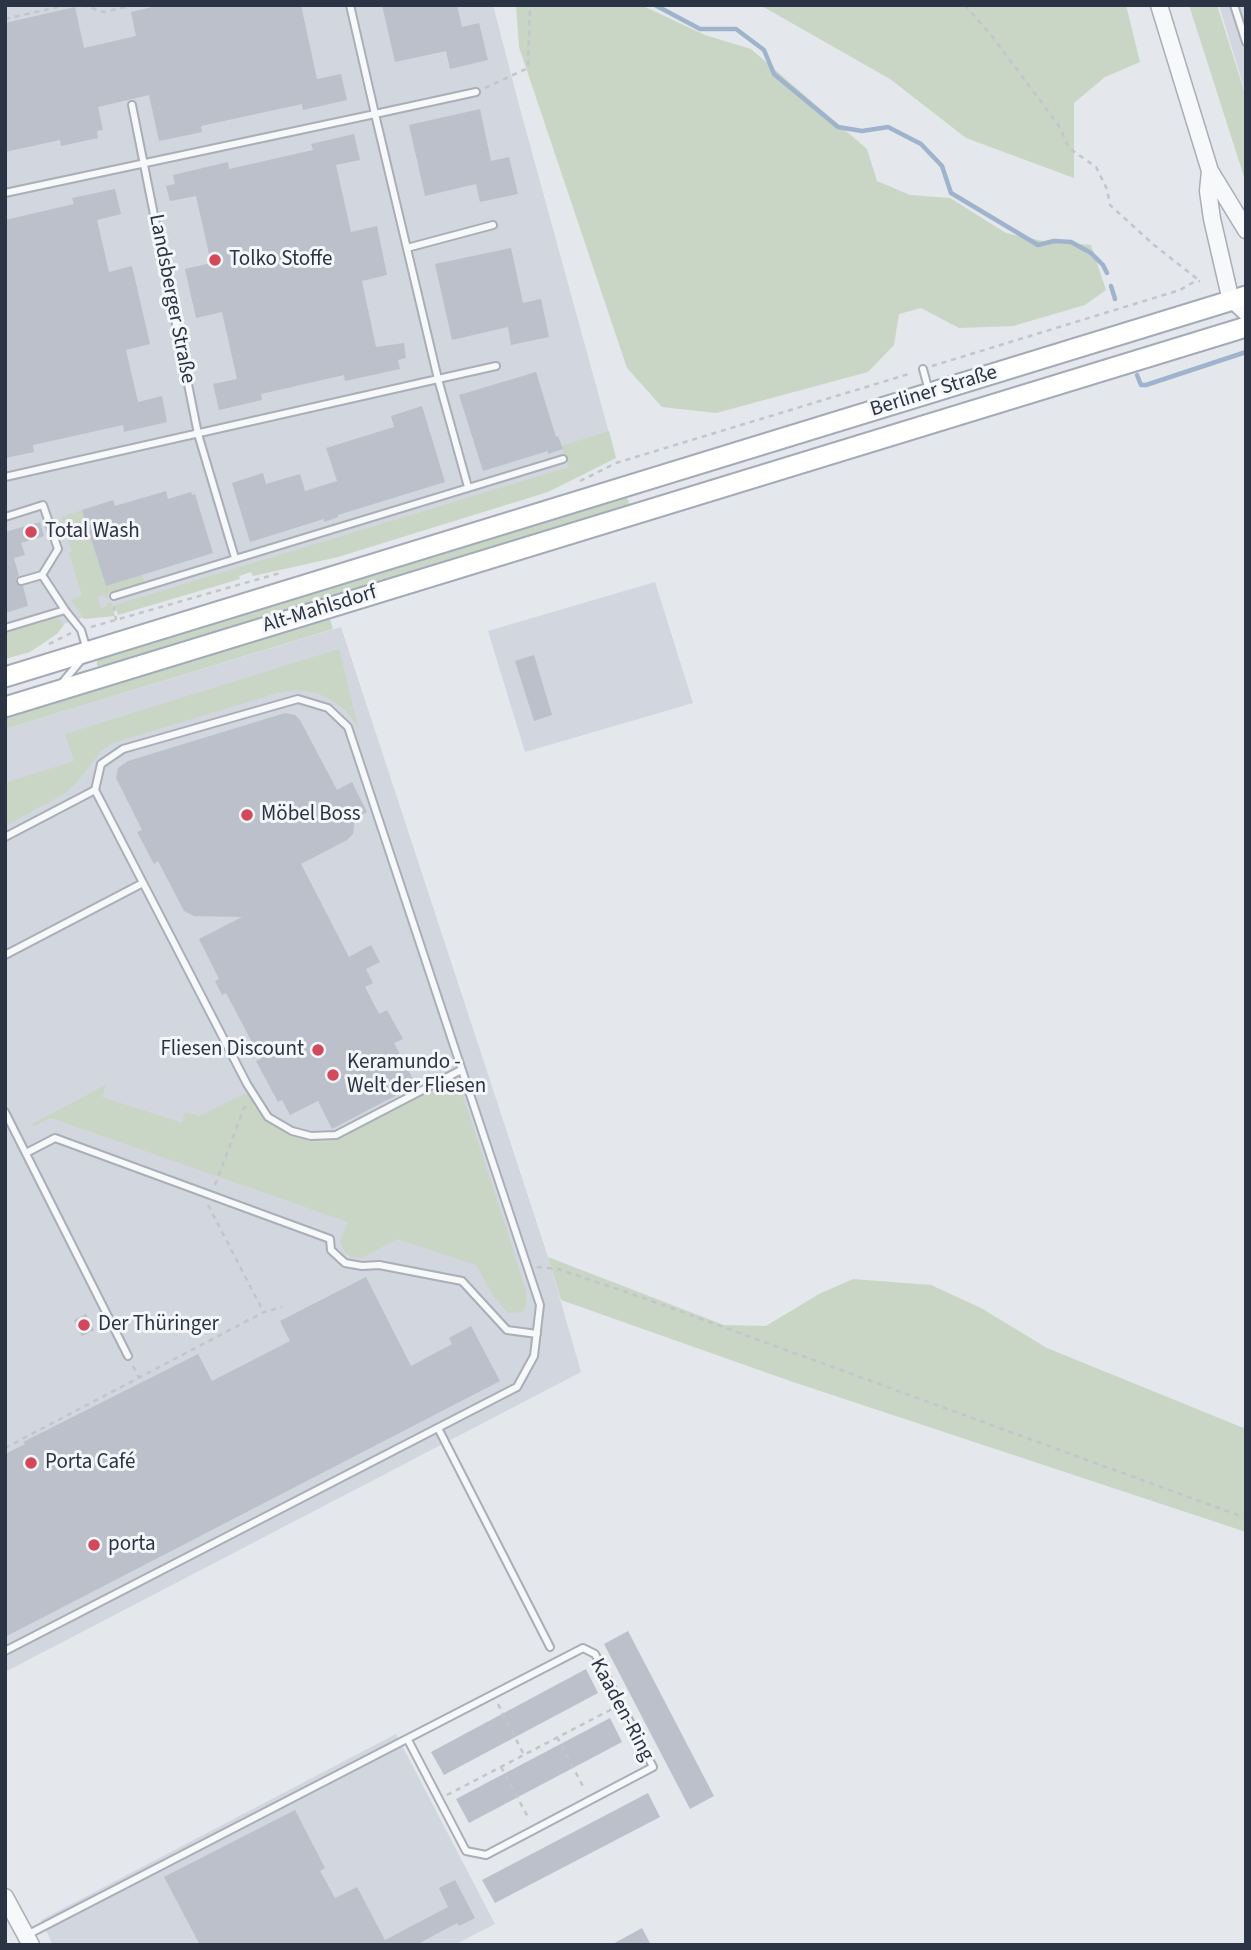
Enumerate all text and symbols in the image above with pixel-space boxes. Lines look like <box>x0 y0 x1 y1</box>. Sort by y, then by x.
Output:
street label: Landsberger Straße <box>142 212 200 386</box>
place label: Tolko Stoffe <box>229 247 332 273</box>
marker: Tolko Stoffe <box>207 252 223 268</box>
street label: Berliner Straße <box>867 361 1001 423</box>
place label: Total Wash <box>45 519 140 545</box>
marker: Total Wash <box>23 524 39 540</box>
street label: Alt-Mahlsdorf <box>260 581 380 639</box>
place label: Möbel Boss <box>261 802 361 828</box>
marker: Möbel Boss <box>239 807 255 823</box>
place label: Fliesen Discount <box>160 1037 304 1063</box>
marker: Fliesen Discount <box>310 1042 326 1058</box>
place label: Keramundo - Welt der Fliesen <box>347 1050 486 1100</box>
marker: Keramundo - Welt der Fliesen <box>325 1067 341 1083</box>
place label: Der Thüringer <box>98 1312 219 1338</box>
marker: Der Thüringer <box>76 1317 92 1333</box>
place label: Porta Café <box>45 1450 135 1476</box>
marker: Porta Café <box>23 1455 39 1471</box>
place label: porta <box>108 1532 156 1558</box>
marker: porta <box>86 1537 102 1553</box>
street label: Kaaden-Ring <box>583 1654 659 1766</box>

